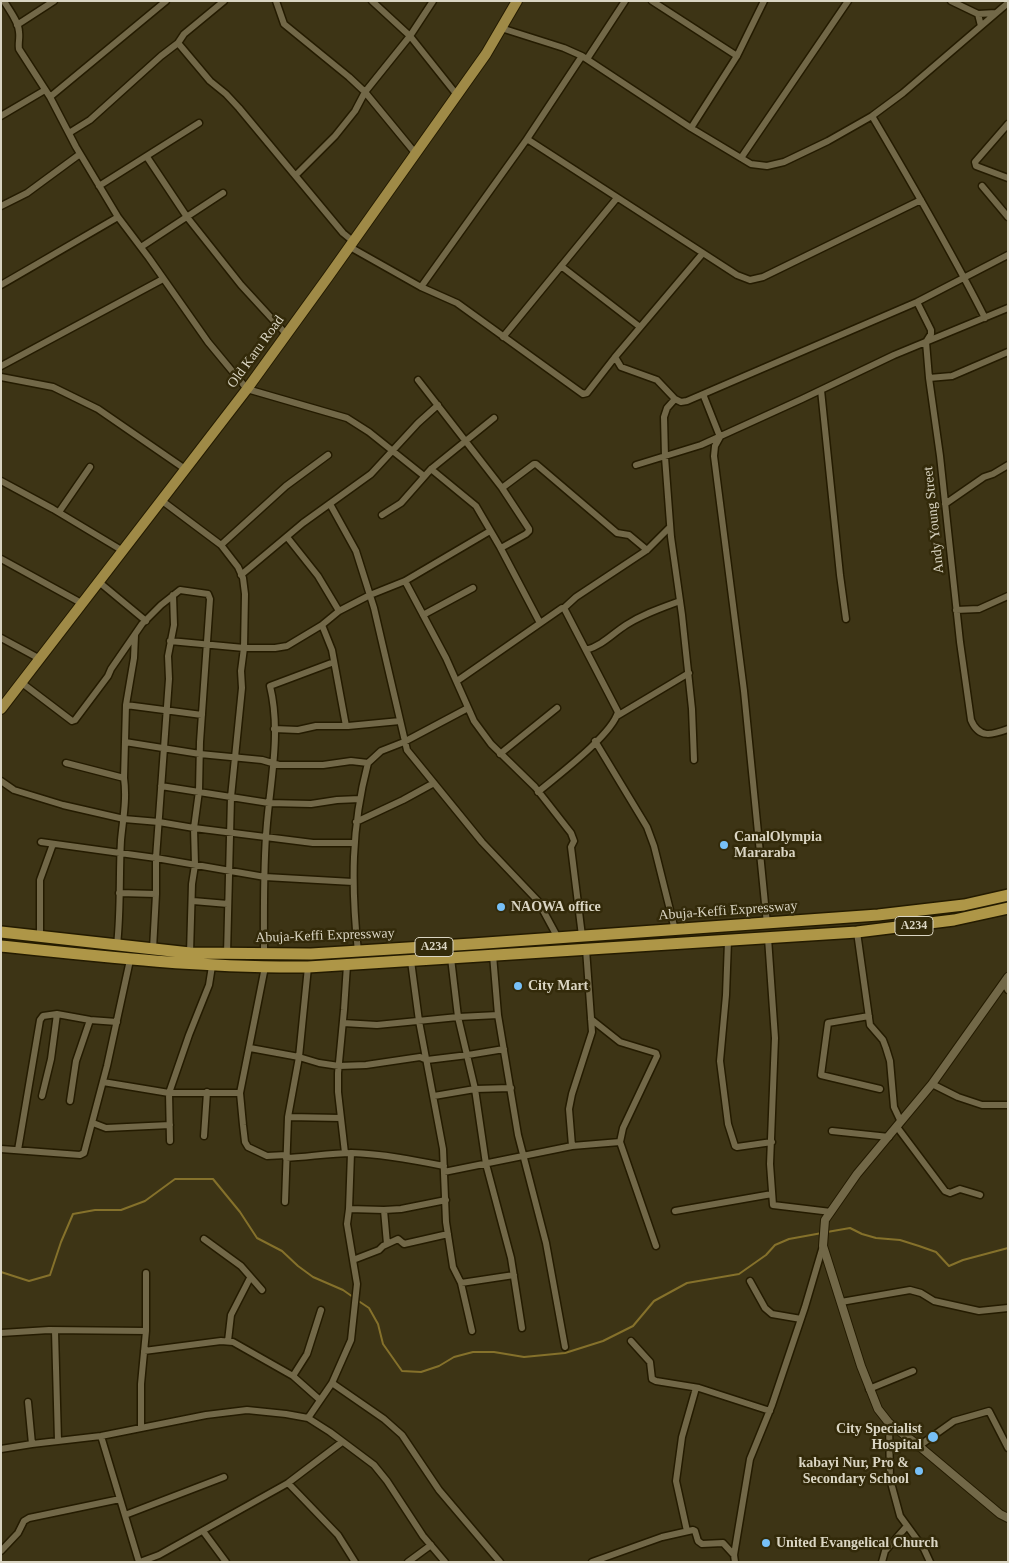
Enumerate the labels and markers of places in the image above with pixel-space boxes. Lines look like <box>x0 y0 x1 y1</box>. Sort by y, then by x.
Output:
place label: CanalOlympia Mararaba <box>734 829 822 862</box>
marker: CanalOlympia Mararaba <box>718 839 730 851</box>
place label: NAOWA office <box>511 899 601 915</box>
marker: NAOWA office <box>495 901 507 913</box>
place label: City Mart <box>528 978 588 994</box>
marker: City Mart <box>512 980 524 992</box>
place label: City Specialist Hospital <box>836 1421 922 1454</box>
marker: City Specialist Hospital <box>926 1430 940 1444</box>
place label: kabayi Nur, Pro & Secondary School <box>799 1455 909 1488</box>
marker: kabayi Nur, Pro & Secondary School <box>913 1465 925 1477</box>
place label: United Evangelical Church <box>776 1535 938 1551</box>
marker: United Evangelical Church <box>760 1537 772 1549</box>

